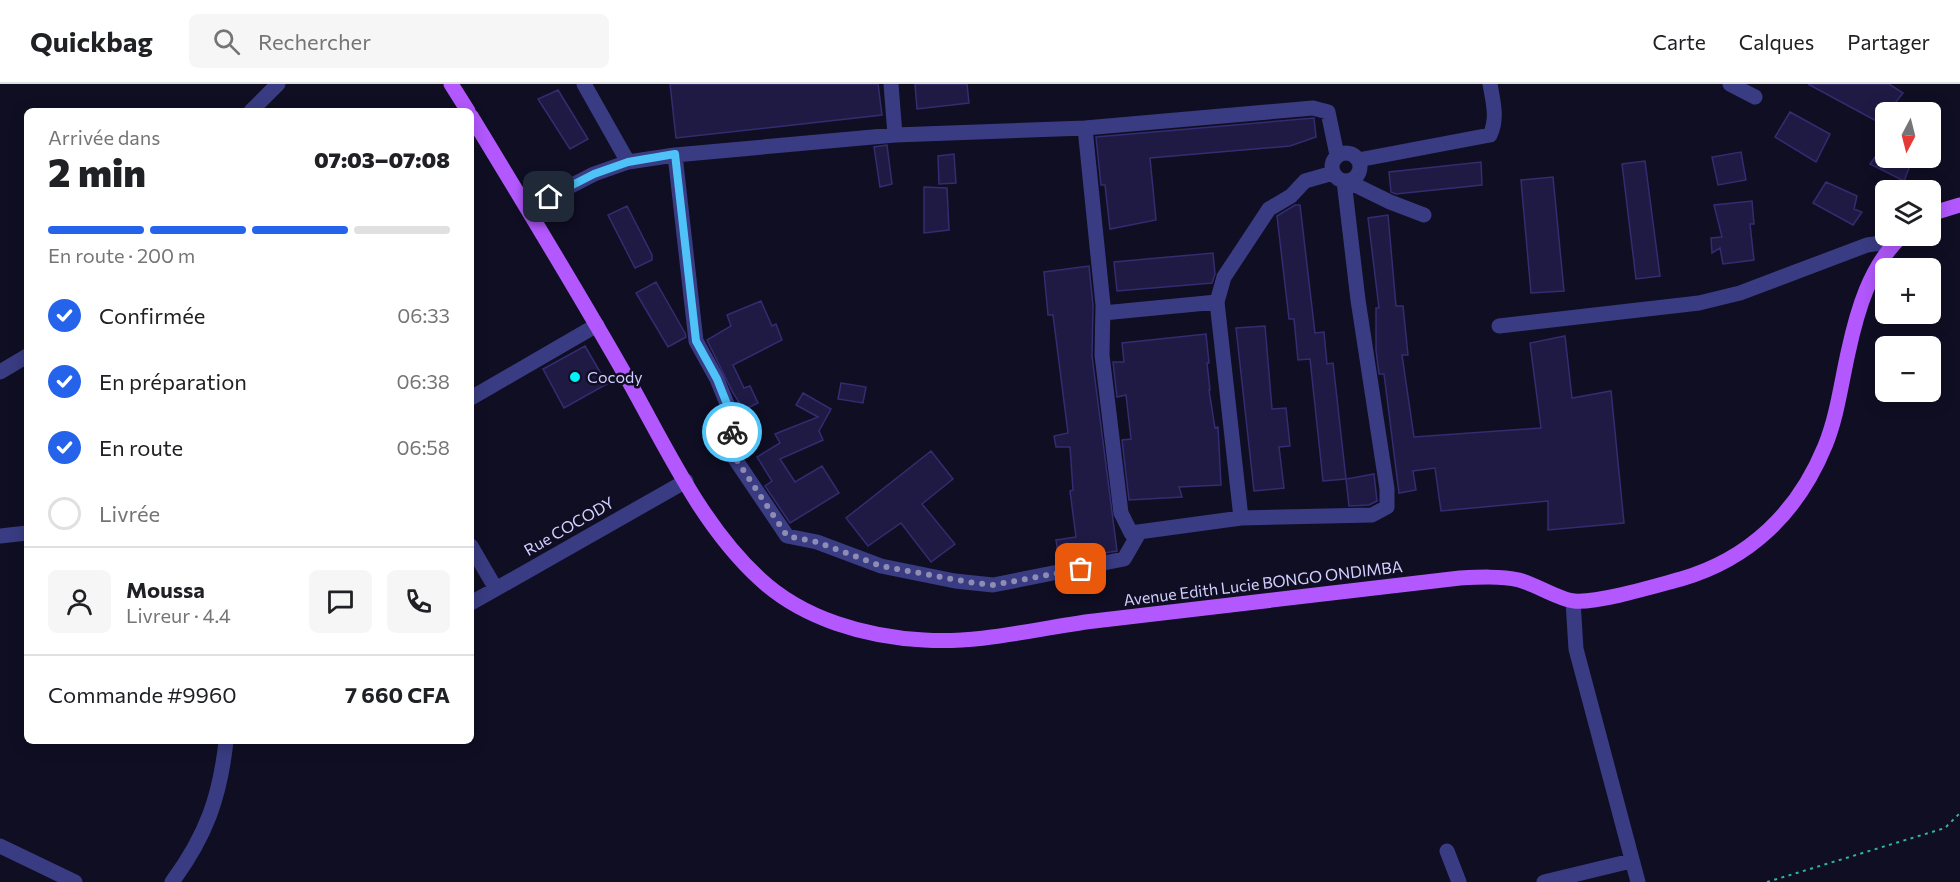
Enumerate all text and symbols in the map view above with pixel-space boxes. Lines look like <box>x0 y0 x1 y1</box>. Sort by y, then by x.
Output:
search box <box>189 14 609 68</box>
text: Quickbag <box>30 24 153 58</box>
icon: search <box>210 25 243 58</box>
text: Rechercher <box>258 28 371 55</box>
text: Carte <box>1653 29 1706 54</box>
text: Calques <box>1739 29 1814 54</box>
text: Partager <box>1847 29 1930 54</box>
north arrow <box>1875 102 1941 168</box>
map controls <box>1875 102 1941 402</box>
text: Arrivée dans <box>48 125 160 149</box>
text: 07:03–07:08 <box>314 146 450 173</box>
text: 2 min <box>48 147 146 195</box>
pin <box>523 171 574 222</box>
icon: home <box>532 180 565 213</box>
button: layers <box>1875 180 1941 246</box>
text: En route · 200 m <box>48 243 195 267</box>
button: + <box>1875 258 1941 324</box>
icon: check <box>48 299 81 332</box>
text: Confirmée <box>99 302 205 329</box>
text: 06:33 <box>397 303 450 327</box>
button: − <box>1875 336 1941 402</box>
icon: check <box>48 365 81 398</box>
place label: Cocody <box>587 367 643 386</box>
text: En préparation <box>99 368 247 395</box>
text: 06:38 <box>397 369 450 393</box>
marker: Cocody <box>568 370 582 384</box>
courier <box>702 402 762 462</box>
icon: bike <box>716 416 749 449</box>
icon: check <box>48 431 81 464</box>
text: En route <box>99 434 183 461</box>
text: 06:58 <box>396 435 450 459</box>
street label: Rue COCODY <box>520 492 618 559</box>
text: Livrée <box>99 500 160 527</box>
pin <box>1055 543 1106 594</box>
icon: bag <box>1064 552 1097 585</box>
street label: Avenue Edith Lucie BONGO ONDIMBA <box>1122 556 1404 609</box>
button: person <box>48 570 111 633</box>
button: chat <box>309 570 372 633</box>
button: phone <box>387 570 450 633</box>
text: Moussa <box>126 576 205 603</box>
text: Livreur · 4.4 <box>126 603 231 627</box>
text: Commande #9960 <box>48 681 237 708</box>
text: 7 660 CFA <box>345 681 450 708</box>

